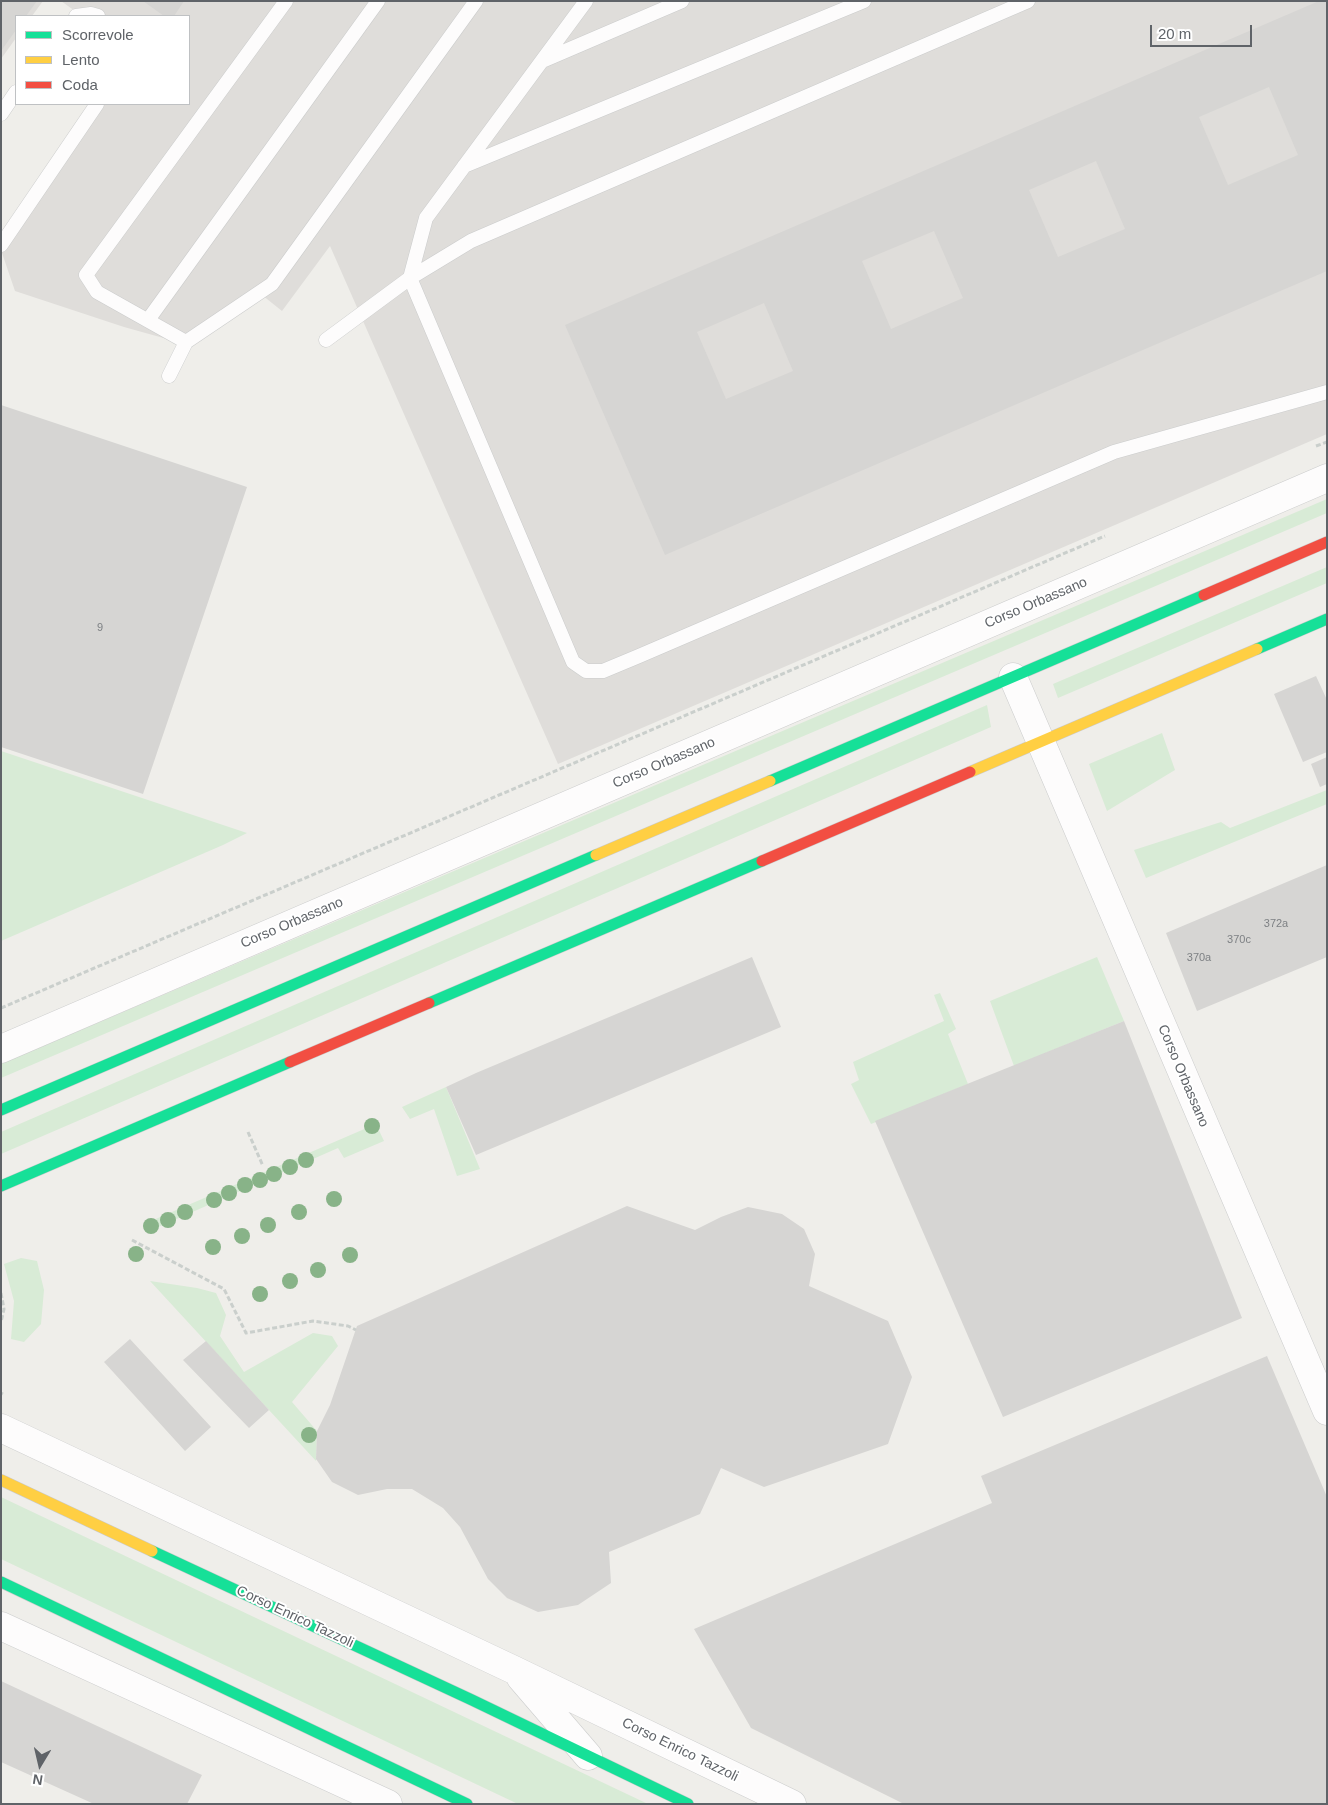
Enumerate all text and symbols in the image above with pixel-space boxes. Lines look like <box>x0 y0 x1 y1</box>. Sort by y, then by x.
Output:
legend <box>15 15 190 105</box>
scale bar <box>1153 15 1256 47</box>
text: 20 m <box>1158 25 1191 42</box>
text: Scorrevole <box>62 26 134 43</box>
text: Lento <box>62 51 100 68</box>
text: Coda <box>62 76 98 93</box>
street label: Corso Orbassano <box>982 574 1090 632</box>
house number: 9 <box>97 621 103 635</box>
street label: Corso Orbassano <box>610 734 718 792</box>
street label: Corso Orbassano <box>238 894 346 952</box>
house number: 372a <box>1264 917 1288 931</box>
house number: 370c <box>1227 933 1251 947</box>
house number: 370a <box>1187 951 1211 965</box>
street label: Corso Orbassano <box>1154 1022 1212 1130</box>
street label: Corso Enrico Tazzoli <box>234 1582 356 1652</box>
street label: Corso Enrico Tazzoli <box>619 1714 741 1786</box>
north arrow <box>15 1740 65 1790</box>
text: N <box>31 1771 44 1789</box>

